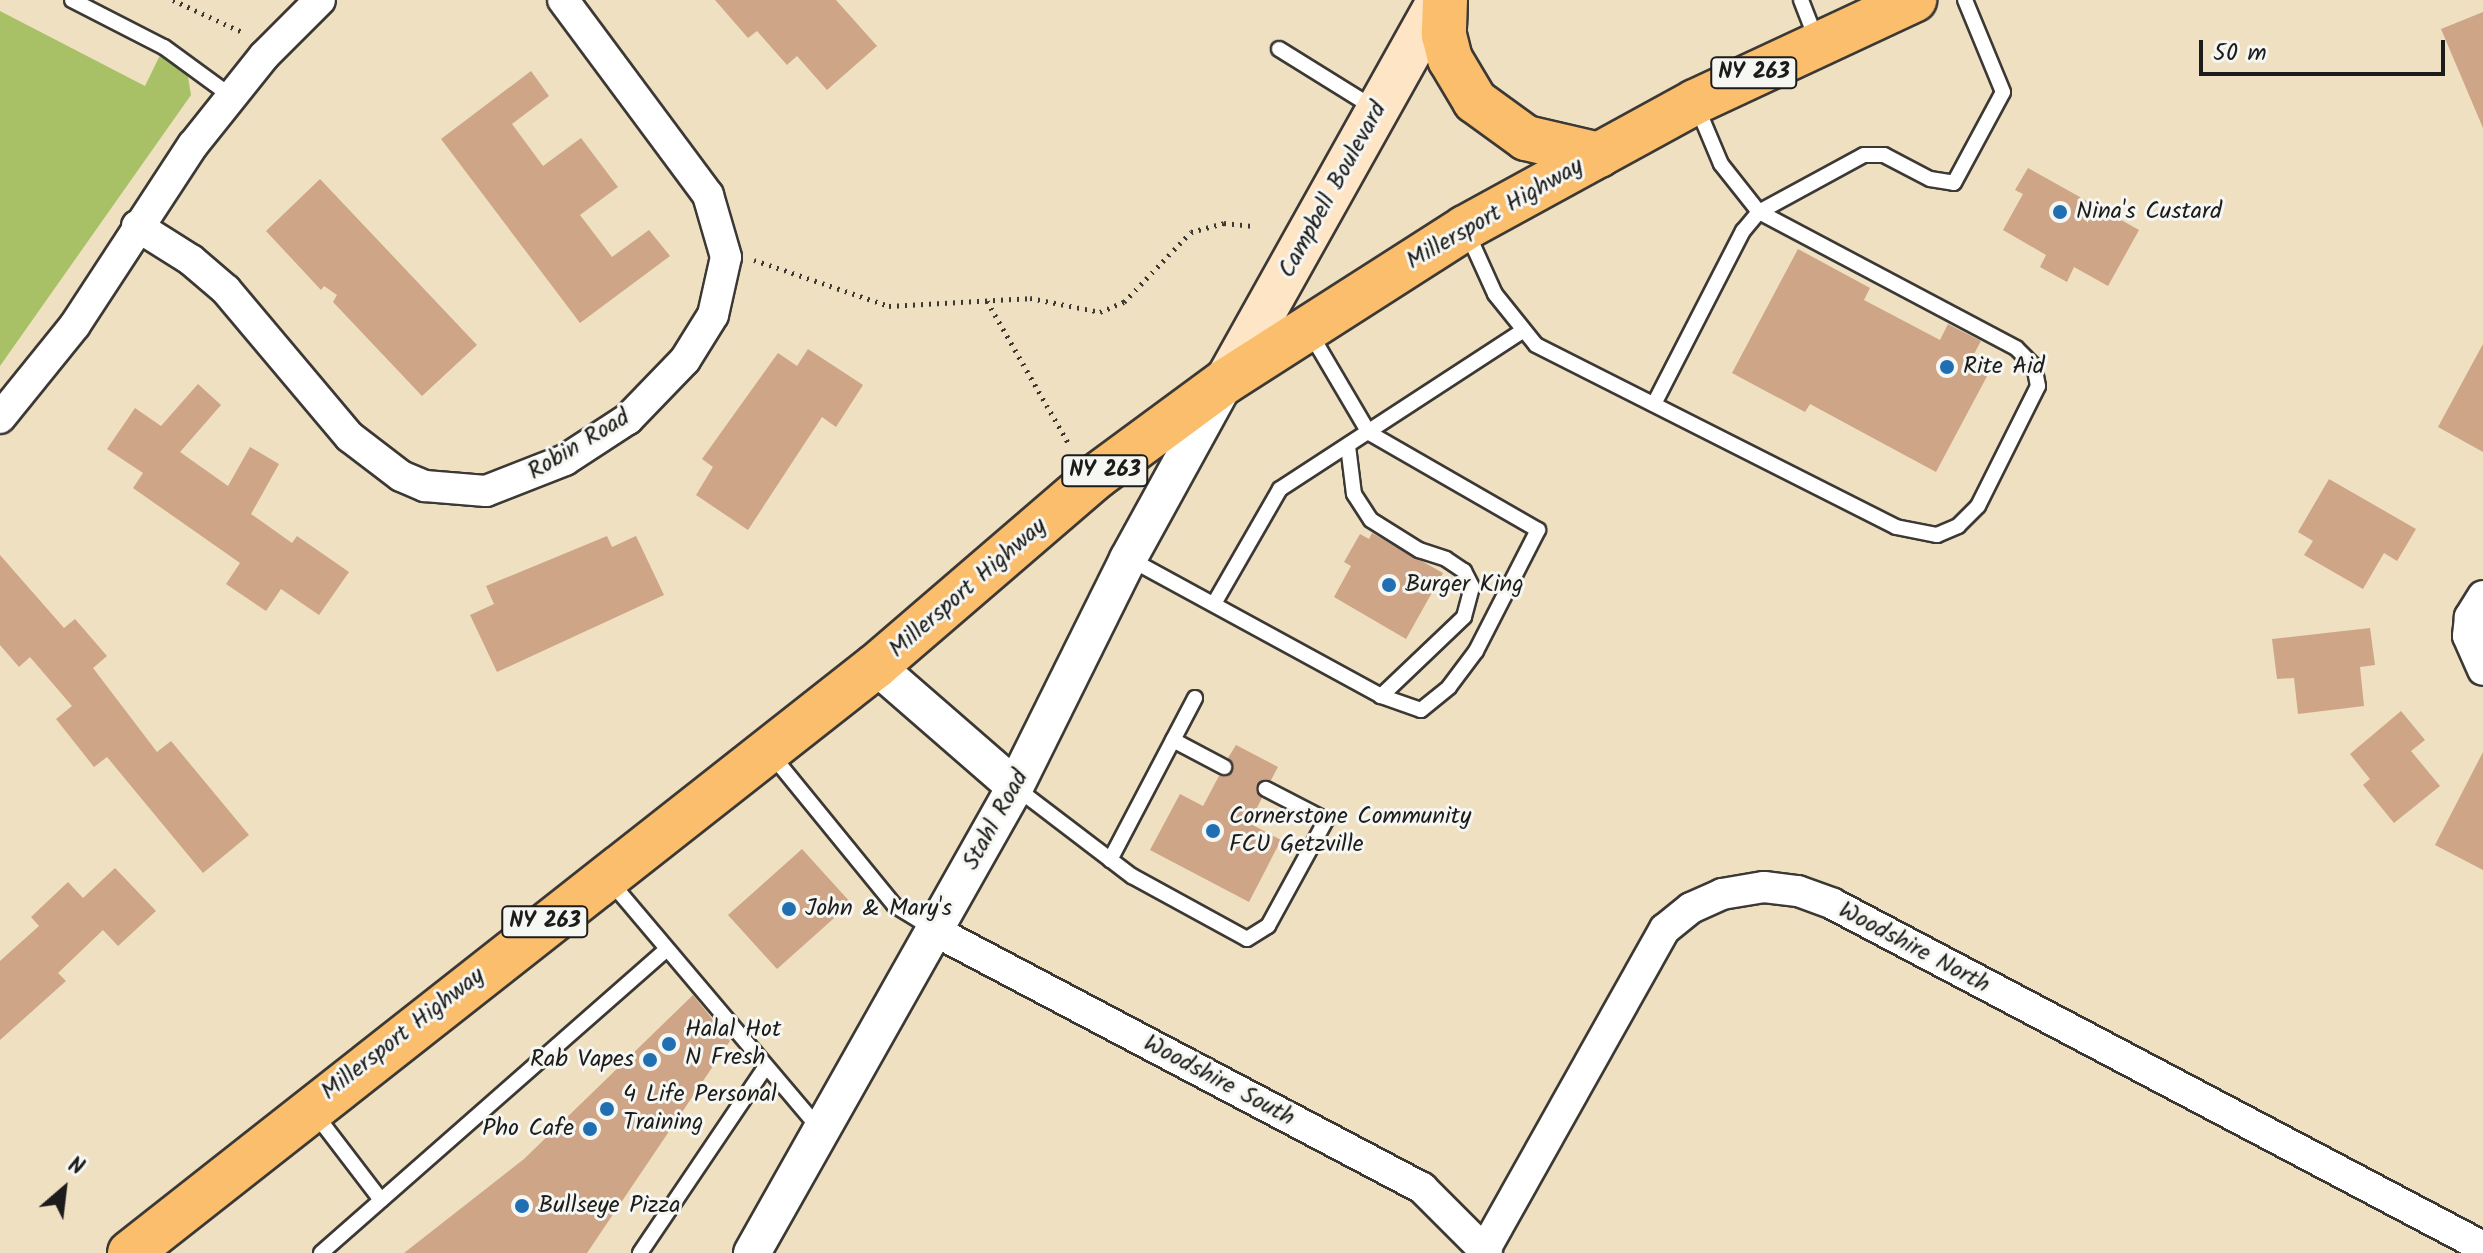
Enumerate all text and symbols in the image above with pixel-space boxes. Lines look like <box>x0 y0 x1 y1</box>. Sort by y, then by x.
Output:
scale bar <box>2203 24 2449 74</box>
text: 50 m <box>2213 34 2267 73</box>
road number: NY 263 <box>1710 55 1798 91</box>
street label: Campbell Boulevard <box>1273 97 1393 283</box>
street label: Millersport Highway <box>1402 152 1588 276</box>
place label: Nina's Custard <box>2076 198 2222 226</box>
marker: Nina's Custard <box>2051 203 2069 221</box>
place label: Rite Aid <box>1963 353 2045 381</box>
marker: Rite Aid <box>1938 358 1956 376</box>
street label: Robin Road <box>523 403 635 487</box>
road number: NY 263 <box>1061 453 1149 489</box>
street label: Millersport Highway <box>883 512 1053 664</box>
place label: Burger King <box>1405 571 1524 599</box>
marker: Burger King <box>1380 576 1398 594</box>
street label: Stahl Road <box>957 765 1035 875</box>
place label: Cornerstone Community FCU Getzville <box>1229 803 1471 859</box>
marker: Cornerstone Community FCU Getzville <box>1204 822 1222 840</box>
place label: John & Mary's <box>805 895 952 923</box>
street label: Woodshire North <box>1834 896 1994 1000</box>
marker: John & Mary's <box>780 900 798 918</box>
road number: NY 263 <box>501 904 589 940</box>
street label: Millersport Highway <box>316 961 490 1107</box>
place label: Halal Hot N Fresh <box>685 1016 781 1072</box>
street label: Woodshire South <box>1139 1029 1299 1133</box>
marker: Halal Hot N Fresh <box>660 1035 678 1053</box>
place label: Rab Vapes <box>530 1046 634 1074</box>
marker: Rab Vapes <box>641 1051 659 1069</box>
place label: 4 Life Personal Training <box>623 1081 777 1137</box>
marker: 4 Life Personal Training <box>598 1100 616 1118</box>
place label: Pho Cafe <box>482 1115 574 1143</box>
marker: Pho Cafe <box>581 1120 599 1138</box>
north arrow <box>24 1149 104 1229</box>
text: N <box>61 1149 90 1186</box>
place label: Bullseye Pizza <box>538 1192 680 1220</box>
marker: Bullseye Pizza <box>513 1197 531 1215</box>

